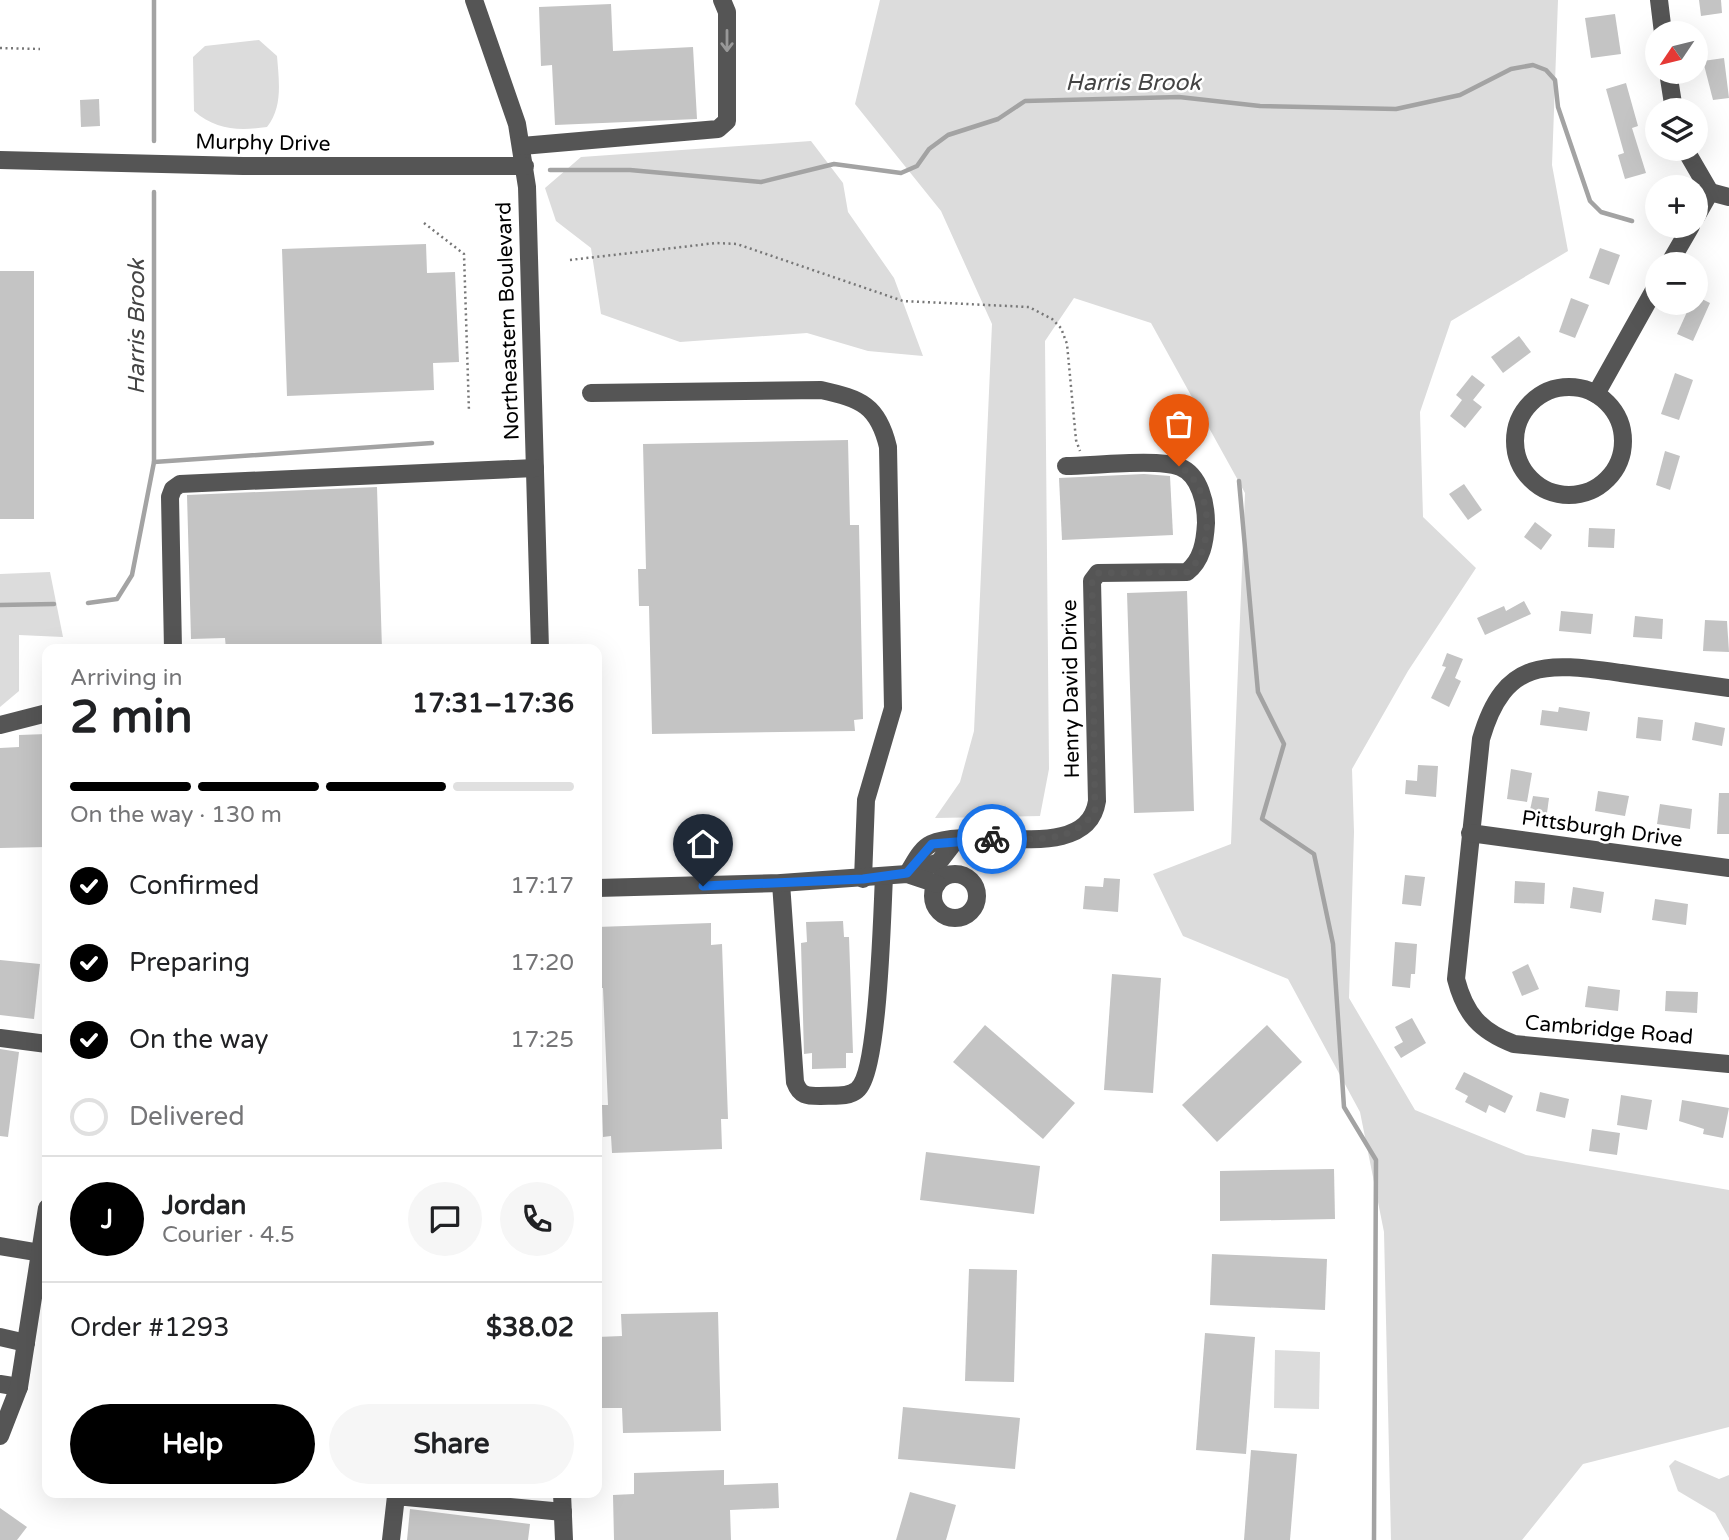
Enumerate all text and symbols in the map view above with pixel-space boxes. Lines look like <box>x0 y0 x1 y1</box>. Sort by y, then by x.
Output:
north arrow <box>1645 21 1708 84</box>
map controls <box>1645 21 1708 315</box>
one-way arrow <box>720 30 734 53</box>
water label: Harris Brook <box>1065 69 1202 97</box>
button: layers <box>1645 98 1708 161</box>
street label: Murphy Drive <box>195 129 331 157</box>
button: + <box>1645 175 1708 238</box>
street label: Northeastern Boulevard <box>491 201 525 441</box>
button: − <box>1645 252 1708 315</box>
water label: Harris Brook <box>123 258 151 395</box>
pin <box>1149 394 1209 466</box>
icon: bag <box>1160 405 1198 443</box>
street label: Henry David Drive <box>1057 599 1085 779</box>
text: Arriving in <box>70 664 183 692</box>
text: 17:31–17:36 <box>412 688 574 719</box>
text: 2 min <box>70 690 193 745</box>
text: On the way · 130 m <box>70 801 282 829</box>
courier <box>957 804 1027 874</box>
street label: Pittsburgh Drive <box>1520 805 1684 853</box>
pin <box>673 814 733 886</box>
icon: bike <box>973 820 1011 858</box>
icon: home <box>684 825 722 863</box>
icon: check <box>70 867 108 905</box>
text: Confirmed <box>129 870 259 901</box>
text: 17:17 <box>510 872 574 900</box>
icon: check <box>70 944 108 982</box>
text: Preparing <box>129 947 250 978</box>
text: 17:20 <box>510 949 574 977</box>
street label: Cambridge Road <box>1524 1010 1694 1050</box>
icon: check <box>70 1021 108 1059</box>
text: On the way <box>129 1024 269 1055</box>
text: 17:25 <box>510 1026 574 1054</box>
text: Delivered <box>129 1101 245 1132</box>
button: chat <box>408 1182 482 1256</box>
button: phone <box>500 1182 574 1256</box>
text: Jordan <box>162 1190 246 1221</box>
text: J <box>101 1204 113 1235</box>
text: Courier · 4.5 <box>162 1221 295 1249</box>
text: Order #1293 <box>70 1312 230 1343</box>
text: $38.02 <box>486 1312 574 1343</box>
button: Help <box>70 1404 315 1484</box>
button: Share <box>329 1404 574 1484</box>

